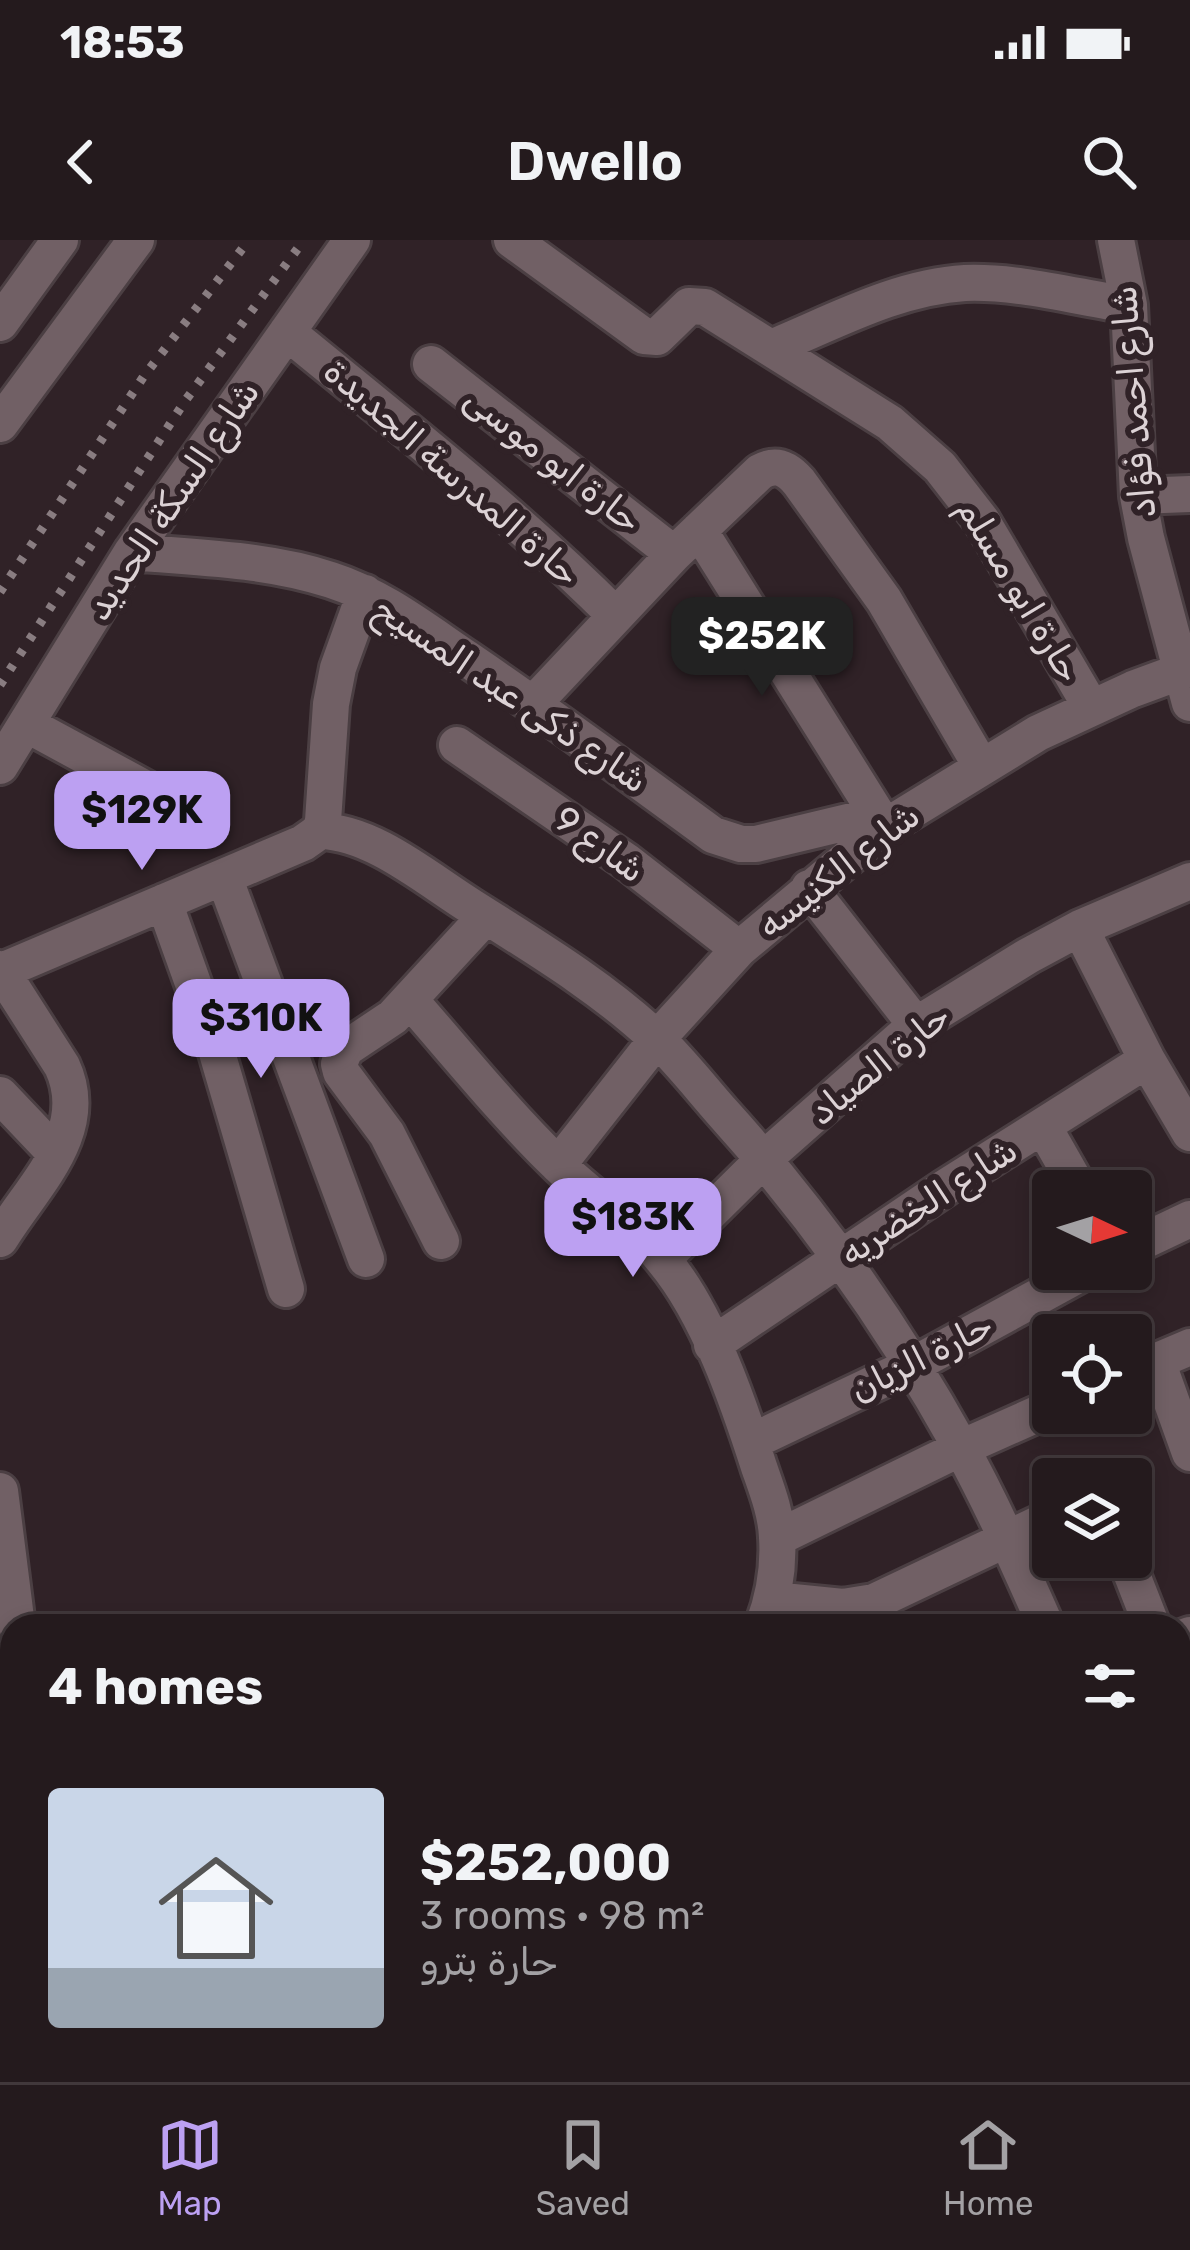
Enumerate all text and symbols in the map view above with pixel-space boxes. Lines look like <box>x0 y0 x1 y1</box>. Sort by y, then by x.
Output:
text: 18:53 <box>60 16 185 69</box>
icon: back <box>48 129 114 195</box>
icon: search <box>1076 129 1142 195</box>
text: Dwello <box>507 130 683 194</box>
street label: شارع احمد فؤاد <box>1101 284 1169 520</box>
street label: حارة المدرسة الجديدة <box>315 349 589 595</box>
street label: شارع السكة الحديد <box>76 372 271 630</box>
street label: حارة ابو موسى <box>456 377 650 541</box>
street label: حارة ابو مسلم <box>947 490 1092 691</box>
street label: شارع ذكى عبد المسيح <box>363 586 656 805</box>
pin: $252K <box>678 597 846 699</box>
text: $252K <box>698 613 826 659</box>
pin: $129K <box>58 771 226 873</box>
text: $129K <box>81 787 203 833</box>
street label: شارع الكنيسه <box>748 793 930 950</box>
street label: شارع 9 <box>544 797 654 895</box>
pin: $310K <box>177 979 345 1081</box>
street label: حارة الصياد <box>800 994 958 1134</box>
text: $310K <box>200 995 322 1041</box>
street label: شارع الخضريه <box>831 1128 1027 1278</box>
north arrow <box>1032 1170 1152 1290</box>
map controls <box>1032 1170 1152 1578</box>
pin: $183K <box>549 1178 717 1280</box>
text: $183K <box>571 1194 695 1240</box>
street label: حارة الزيان <box>843 1303 999 1411</box>
button: locate <box>1032 1314 1152 1434</box>
button: layers <box>1032 1458 1152 1578</box>
icon: filters <box>1077 1653 1143 1719</box>
text: 4 homes <box>48 1656 263 1717</box>
text: $252,000 <box>420 1832 671 1893</box>
icon: home <box>144 1836 288 1980</box>
text: 3 rooms · 98 m² <box>420 1893 704 1939</box>
text: حارة بترو <box>420 1939 558 1985</box>
tab: Map <box>157 2112 223 2223</box>
tab: Saved <box>536 2112 630 2223</box>
tab: Home <box>943 2112 1033 2223</box>

